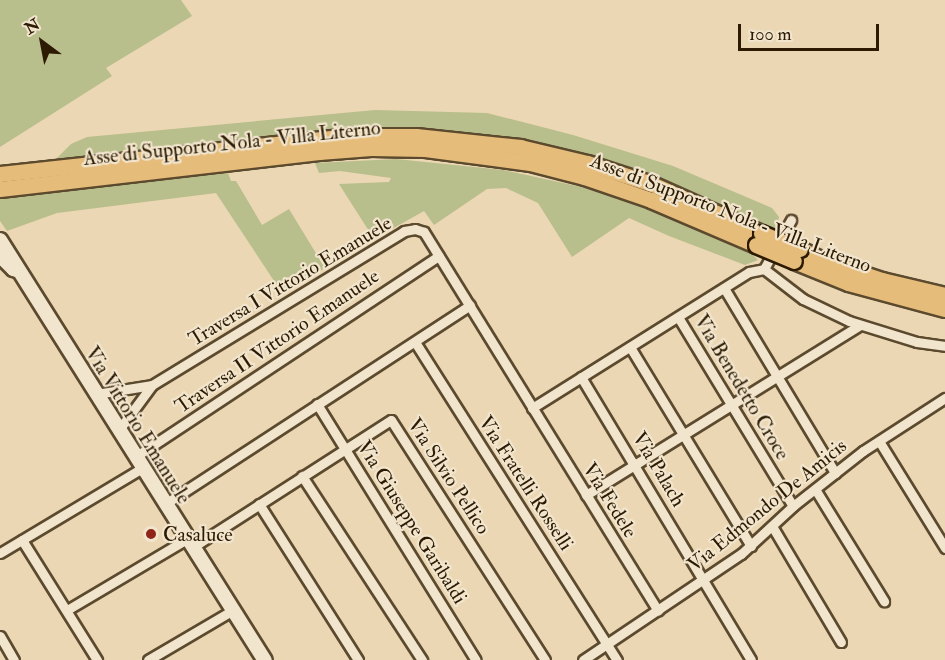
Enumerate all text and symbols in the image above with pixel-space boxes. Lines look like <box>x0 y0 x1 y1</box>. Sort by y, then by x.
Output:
north arrow <box>12 12 72 72</box>
scale bar <box>741 12 882 50</box>
text: N <box>21 14 44 39</box>
text: 100 m <box>749 23 792 46</box>
street label: Asse di Supporto Nola - Villa Literno <box>82 115 382 171</box>
street label: Asse di Supporto Nola - Villa Literno <box>587 148 875 278</box>
street label: Traversa I Vittorio Emanuele <box>184 211 396 351</box>
street label: Traversa II Vittorio Emanuele <box>171 264 383 418</box>
street label: Via Benedetto Croce <box>689 310 795 464</box>
street label: Via Vittorio Emanuele <box>80 342 196 508</box>
street label: Via Fratelli Rosselli <box>474 411 578 555</box>
street label: Via Silvio Pellico <box>403 413 495 539</box>
street label: Via Palach <box>627 427 691 511</box>
street label: Via Edmondo De Amicis <box>683 433 851 577</box>
street label: Via Giuseppe Garibaldi <box>352 436 472 608</box>
street label: Via Fedele <box>578 458 642 542</box>
place label: Casaluce <box>163 522 233 546</box>
marker: Casaluce <box>144 527 158 541</box>

